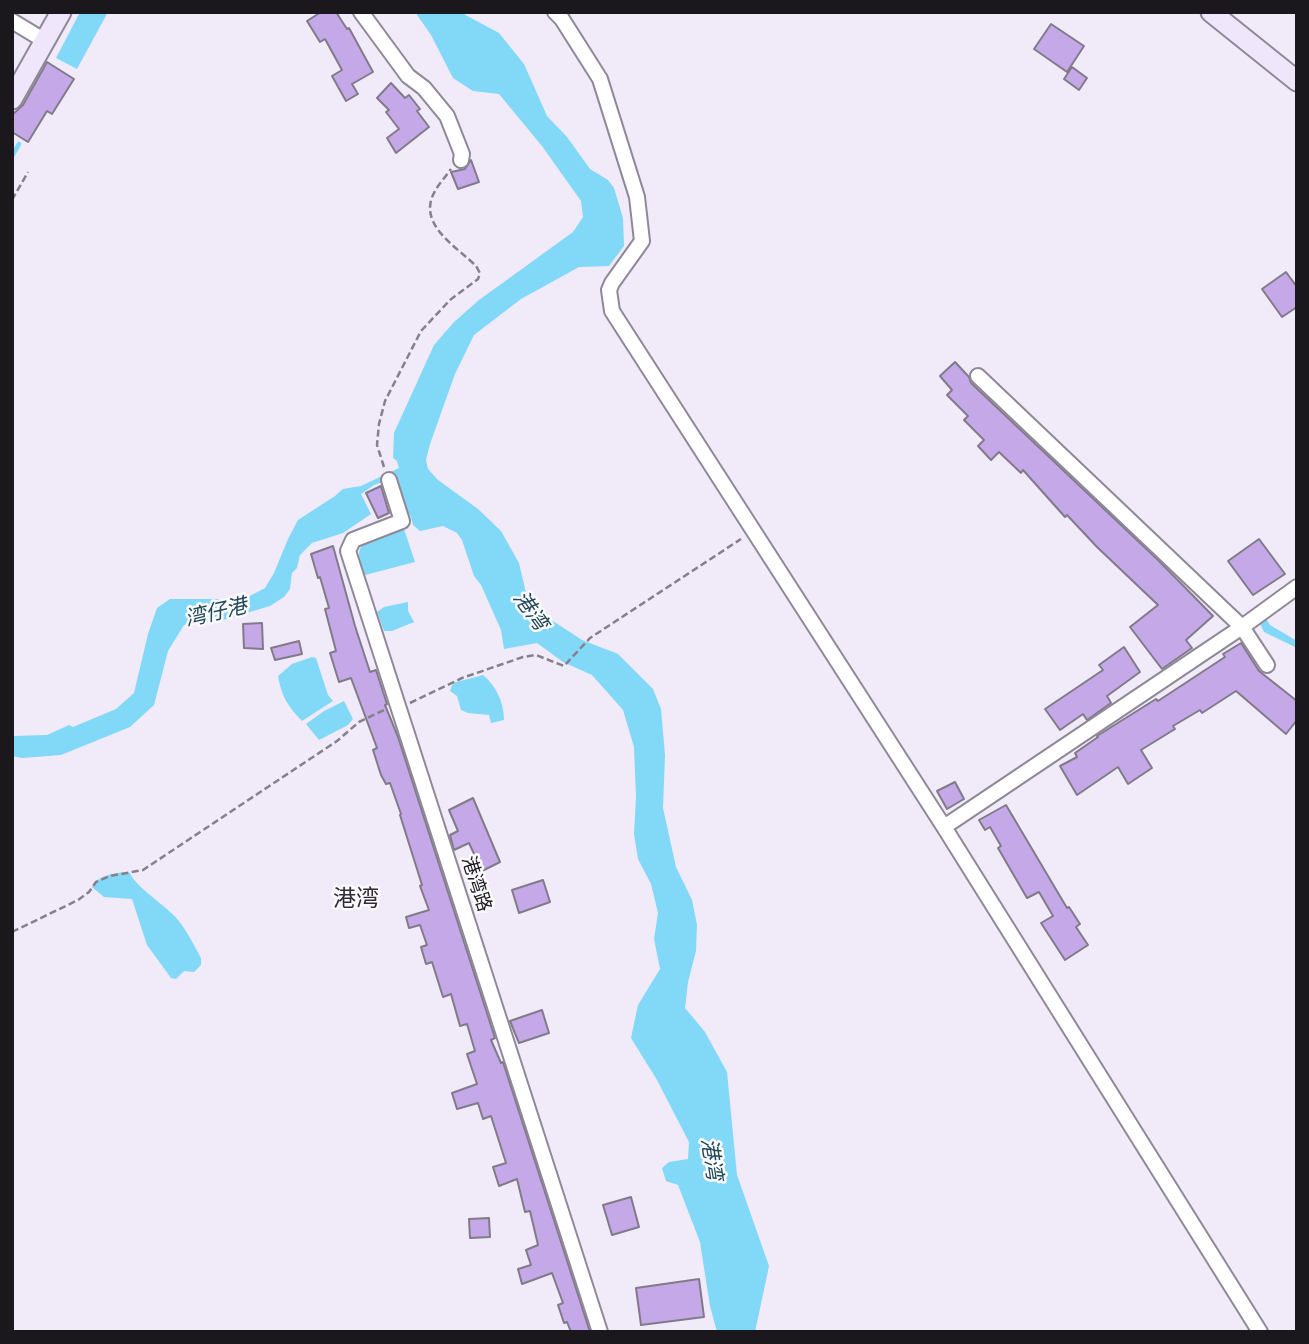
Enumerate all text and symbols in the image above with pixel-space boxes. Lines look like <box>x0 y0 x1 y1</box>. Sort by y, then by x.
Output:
water label: 港湾 <box>507 587 553 635</box>
water label: 湾仔港 <box>182 594 250 632</box>
street label: 港湾路 <box>456 853 496 915</box>
district label: 港湾 <box>333 885 379 913</box>
water label: 港湾 <box>695 1136 727 1182</box>

